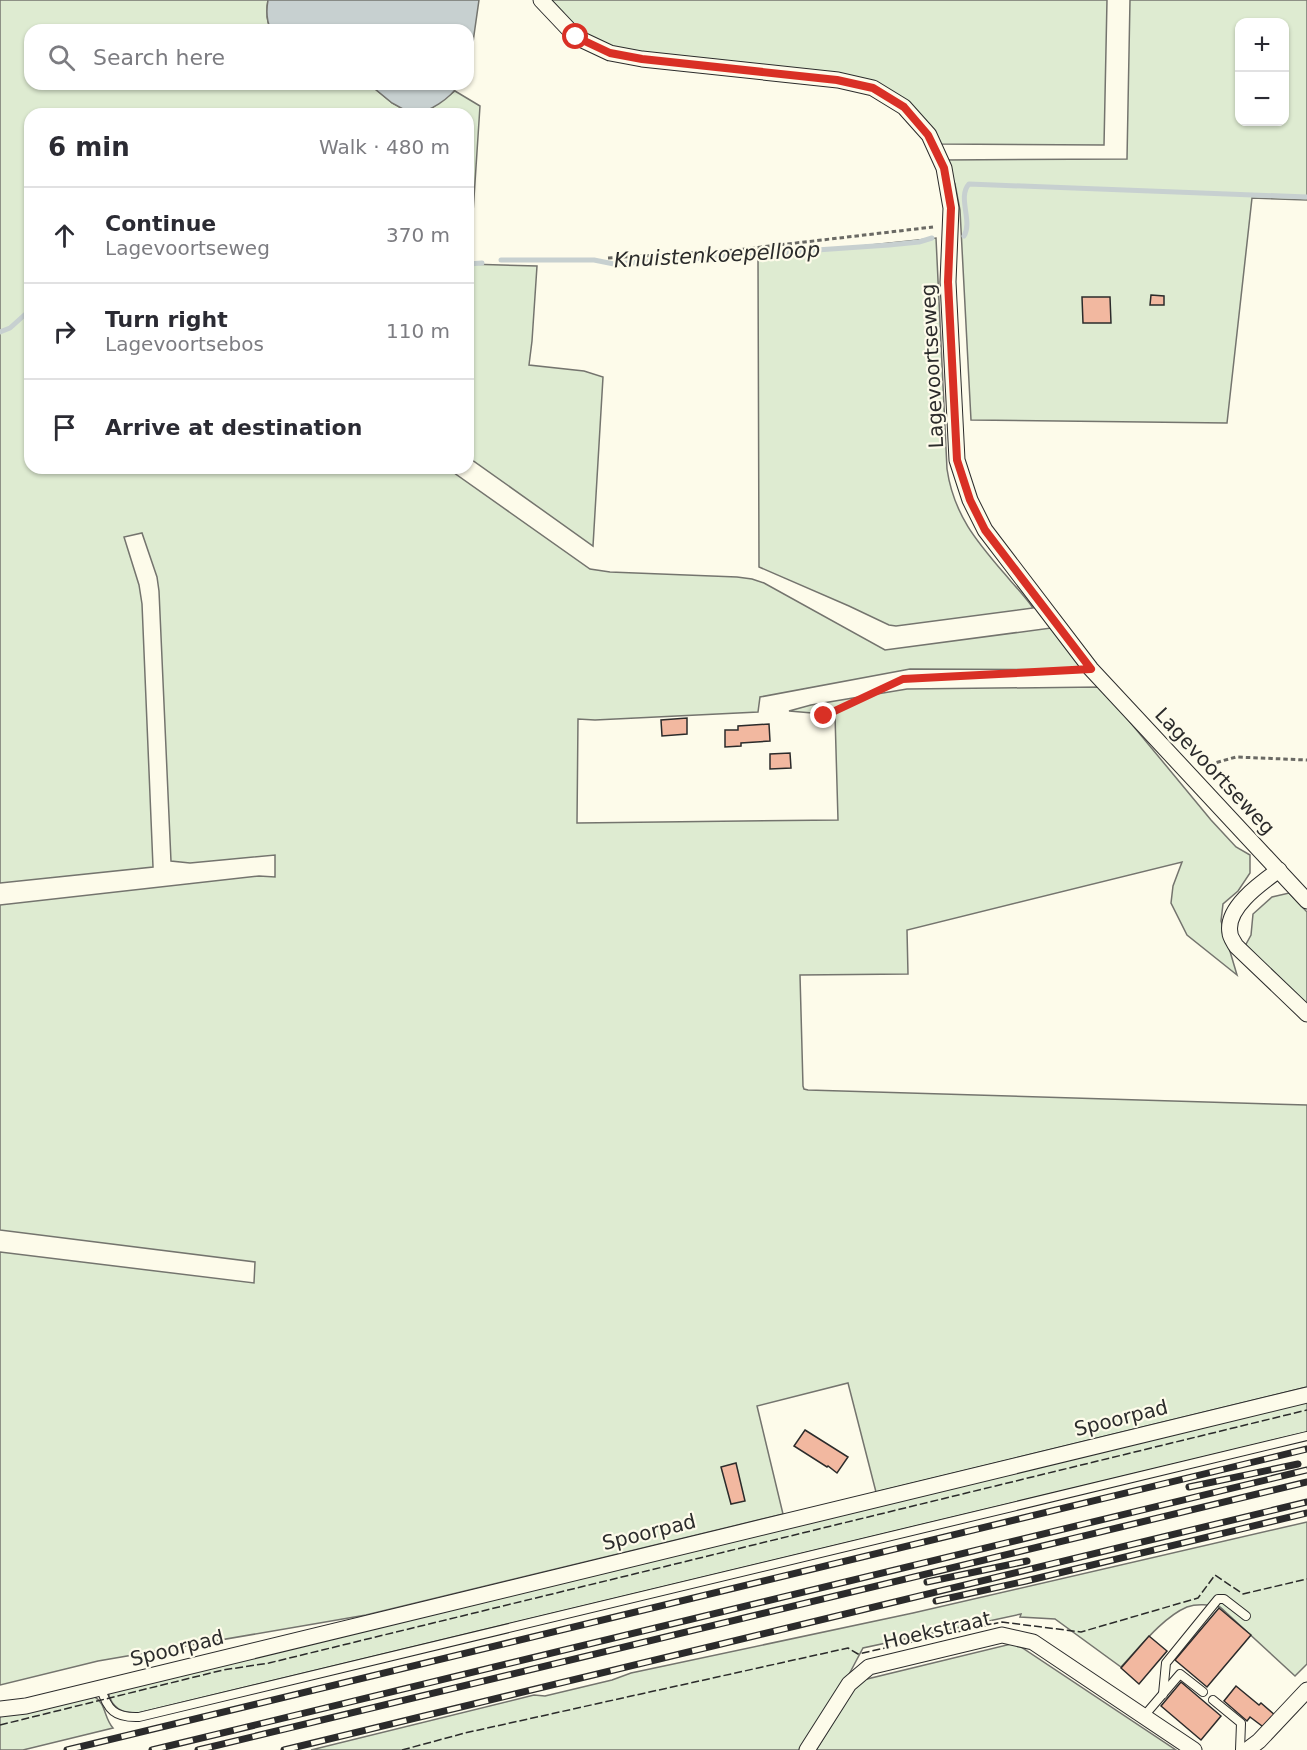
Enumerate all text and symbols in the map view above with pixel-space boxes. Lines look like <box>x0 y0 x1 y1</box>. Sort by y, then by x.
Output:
map controls <box>1235 18 1289 126</box>
button: + <box>1235 18 1289 72</box>
route start <box>562 23 588 49</box>
search box <box>24 24 474 90</box>
icon: search <box>45 41 78 74</box>
text: Search here <box>93 45 225 70</box>
button: − <box>1235 72 1289 126</box>
text: 6 min <box>48 132 130 162</box>
text: Walk · 480 m <box>319 135 450 159</box>
text: Continue <box>105 211 216 236</box>
icon: ahead <box>48 219 81 252</box>
text: 370 m <box>386 223 450 247</box>
text: Lagevoortseweg <box>105 236 270 260</box>
water label: Knuistenkoepelloop <box>613 238 821 272</box>
street label: Lagevoortseweg <box>916 283 948 449</box>
text: Turn right <box>105 307 228 332</box>
icon: right <box>48 315 81 348</box>
text: 110 m <box>386 319 450 343</box>
text: Lagevoortsebos <box>105 332 264 356</box>
icon: arrive <box>48 411 81 444</box>
text: Arrive at destination <box>105 415 362 440</box>
route end <box>810 702 836 728</box>
street label: Lagevoortseweg <box>1150 703 1280 839</box>
street label: Spoorpad <box>1072 1395 1170 1441</box>
street label: Spoorpad <box>600 1509 698 1555</box>
street label: Hoekstraat <box>881 1606 993 1654</box>
street label: Spoorpad <box>128 1625 226 1671</box>

